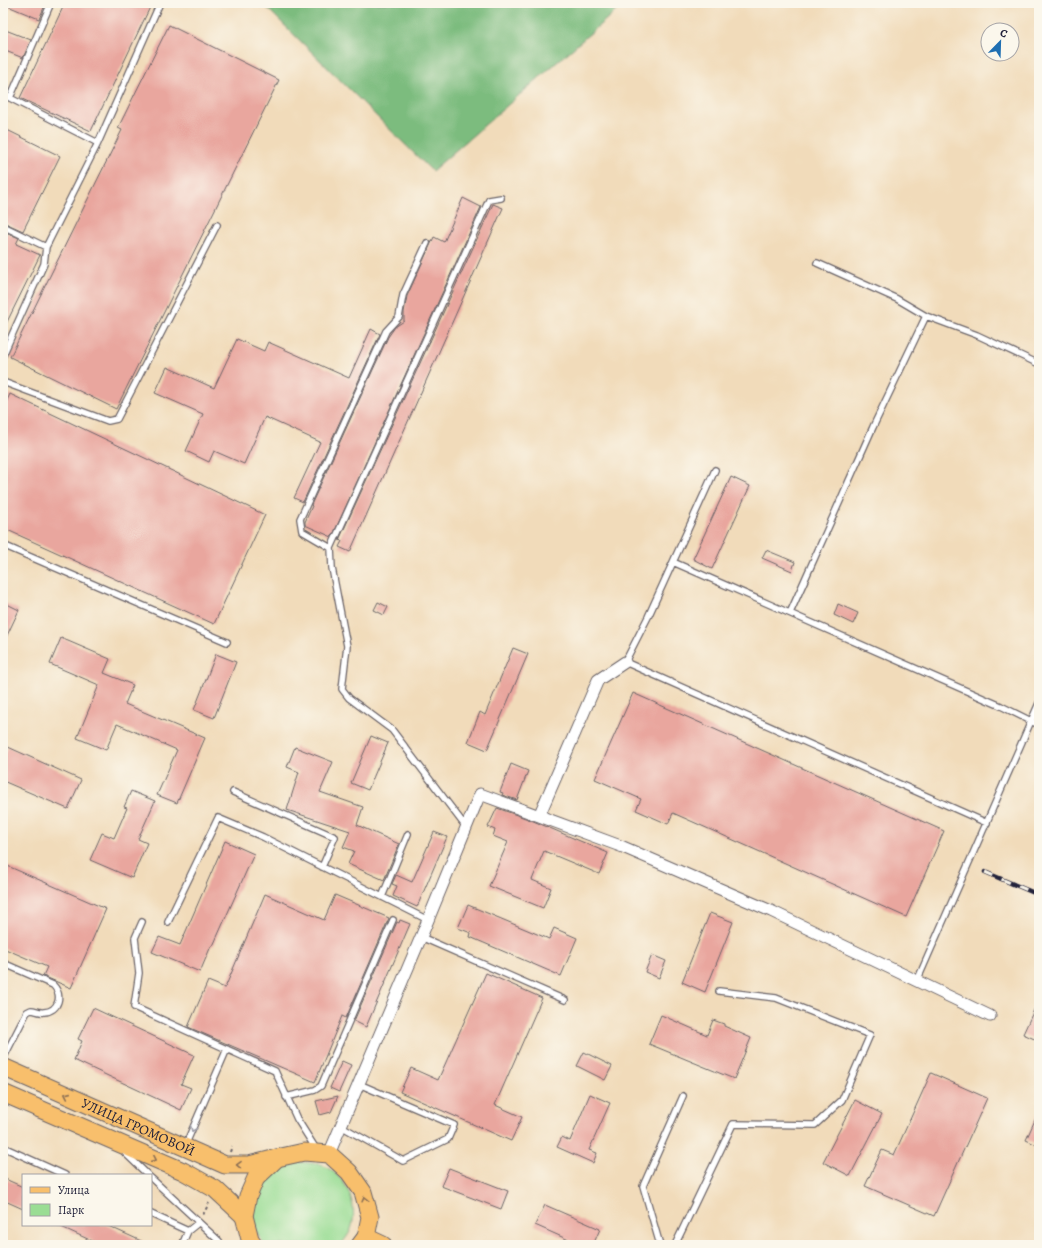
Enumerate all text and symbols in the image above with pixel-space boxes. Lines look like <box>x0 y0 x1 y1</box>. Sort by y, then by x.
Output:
north arrow <box>980 22 1020 62</box>
text: С <box>998 25 1010 42</box>
one-way arrow <box>64 1092 71 1100</box>
street label: УЛИЦА ГРОМОВОЙ <box>79 1093 198 1160</box>
one-way arrow <box>189 1126 197 1133</box>
one-way arrow <box>151 1154 158 1162</box>
one-way arrow <box>236 1161 242 1169</box>
legend <box>22 1174 152 1226</box>
text: Улица <box>58 1182 90 1198</box>
one-way arrow <box>361 1196 370 1203</box>
text: Парк <box>58 1202 84 1218</box>

